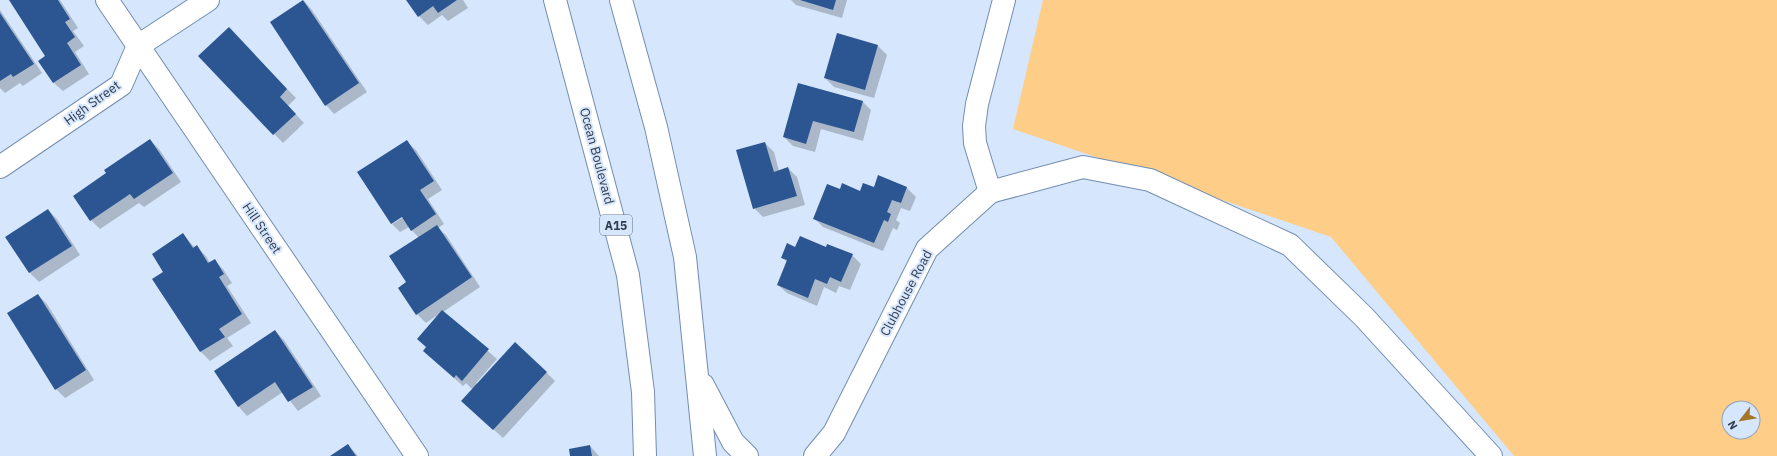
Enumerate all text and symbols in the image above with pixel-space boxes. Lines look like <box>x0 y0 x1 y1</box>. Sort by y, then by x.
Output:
street label: High Street <box>61 77 123 129</box>
street label: Ocean Boulevard <box>576 106 618 206</box>
street label: Hill Street <box>239 199 285 257</box>
road number: A15 <box>600 215 632 235</box>
street label: Clubhouse Road <box>876 247 936 339</box>
north arrow <box>1721 400 1761 440</box>
text: N <box>1724 418 1740 432</box>

